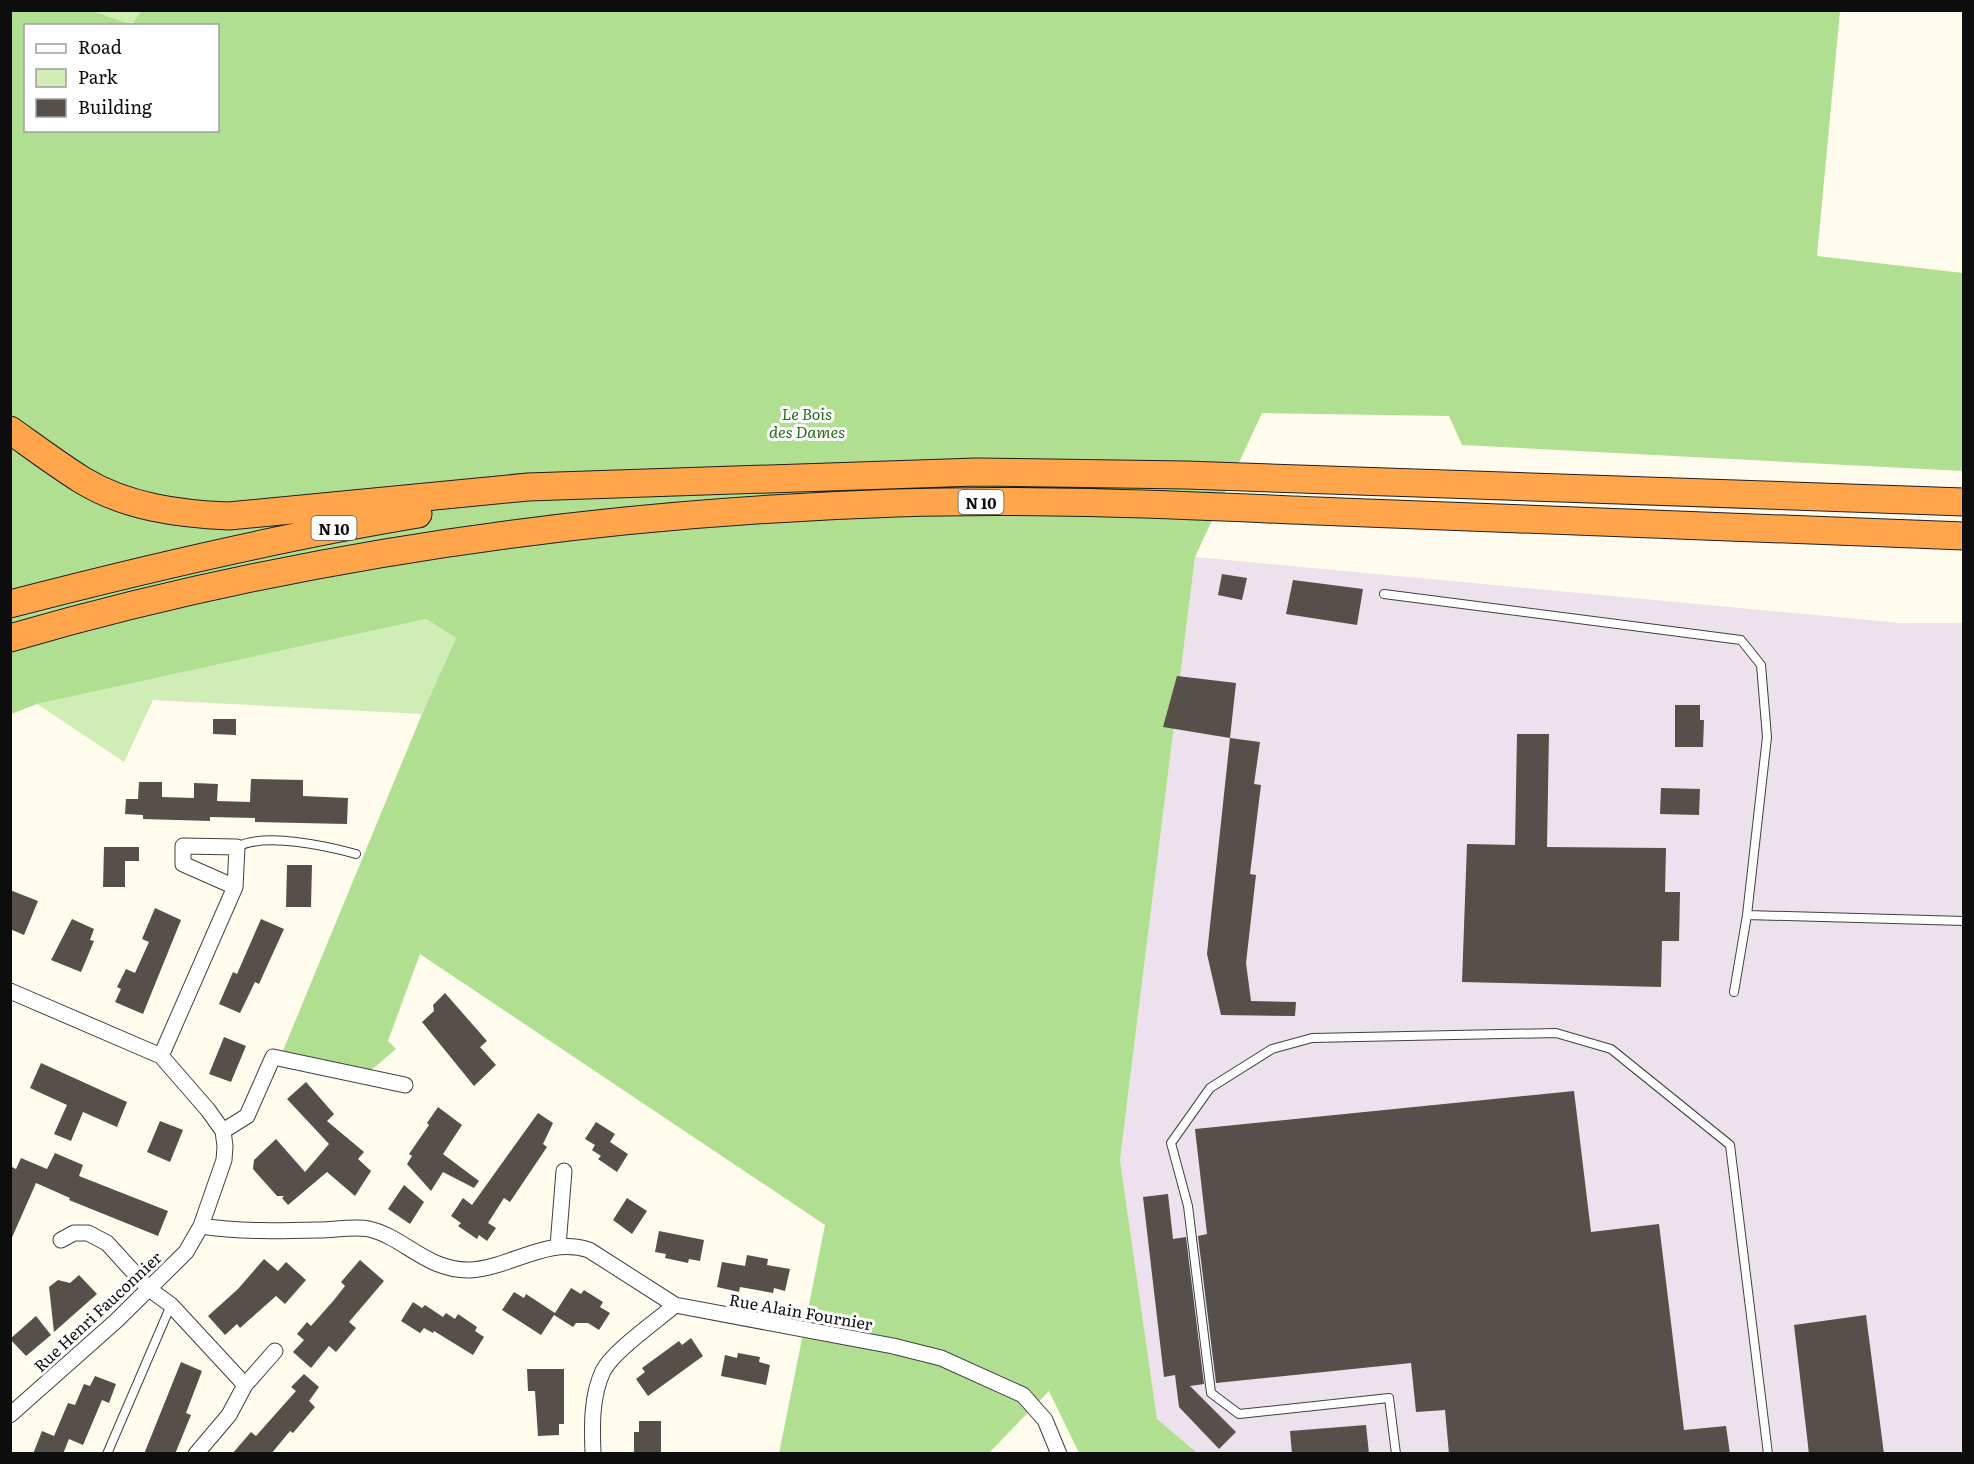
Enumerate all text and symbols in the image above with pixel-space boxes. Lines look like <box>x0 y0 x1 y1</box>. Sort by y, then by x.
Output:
legend <box>24 24 219 132</box>
text: Road <box>78 33 122 60</box>
text: Park <box>78 63 119 90</box>
text: Building <box>78 93 153 120</box>
park label: Le Bois des Dames <box>769 401 845 443</box>
road number: N 10 <box>958 490 1004 514</box>
road number: N 10 <box>312 516 356 540</box>
street label: Rue Henri Fauconnier <box>28 1245 167 1377</box>
street label: Rue Alain Fournier <box>727 1287 875 1336</box>

